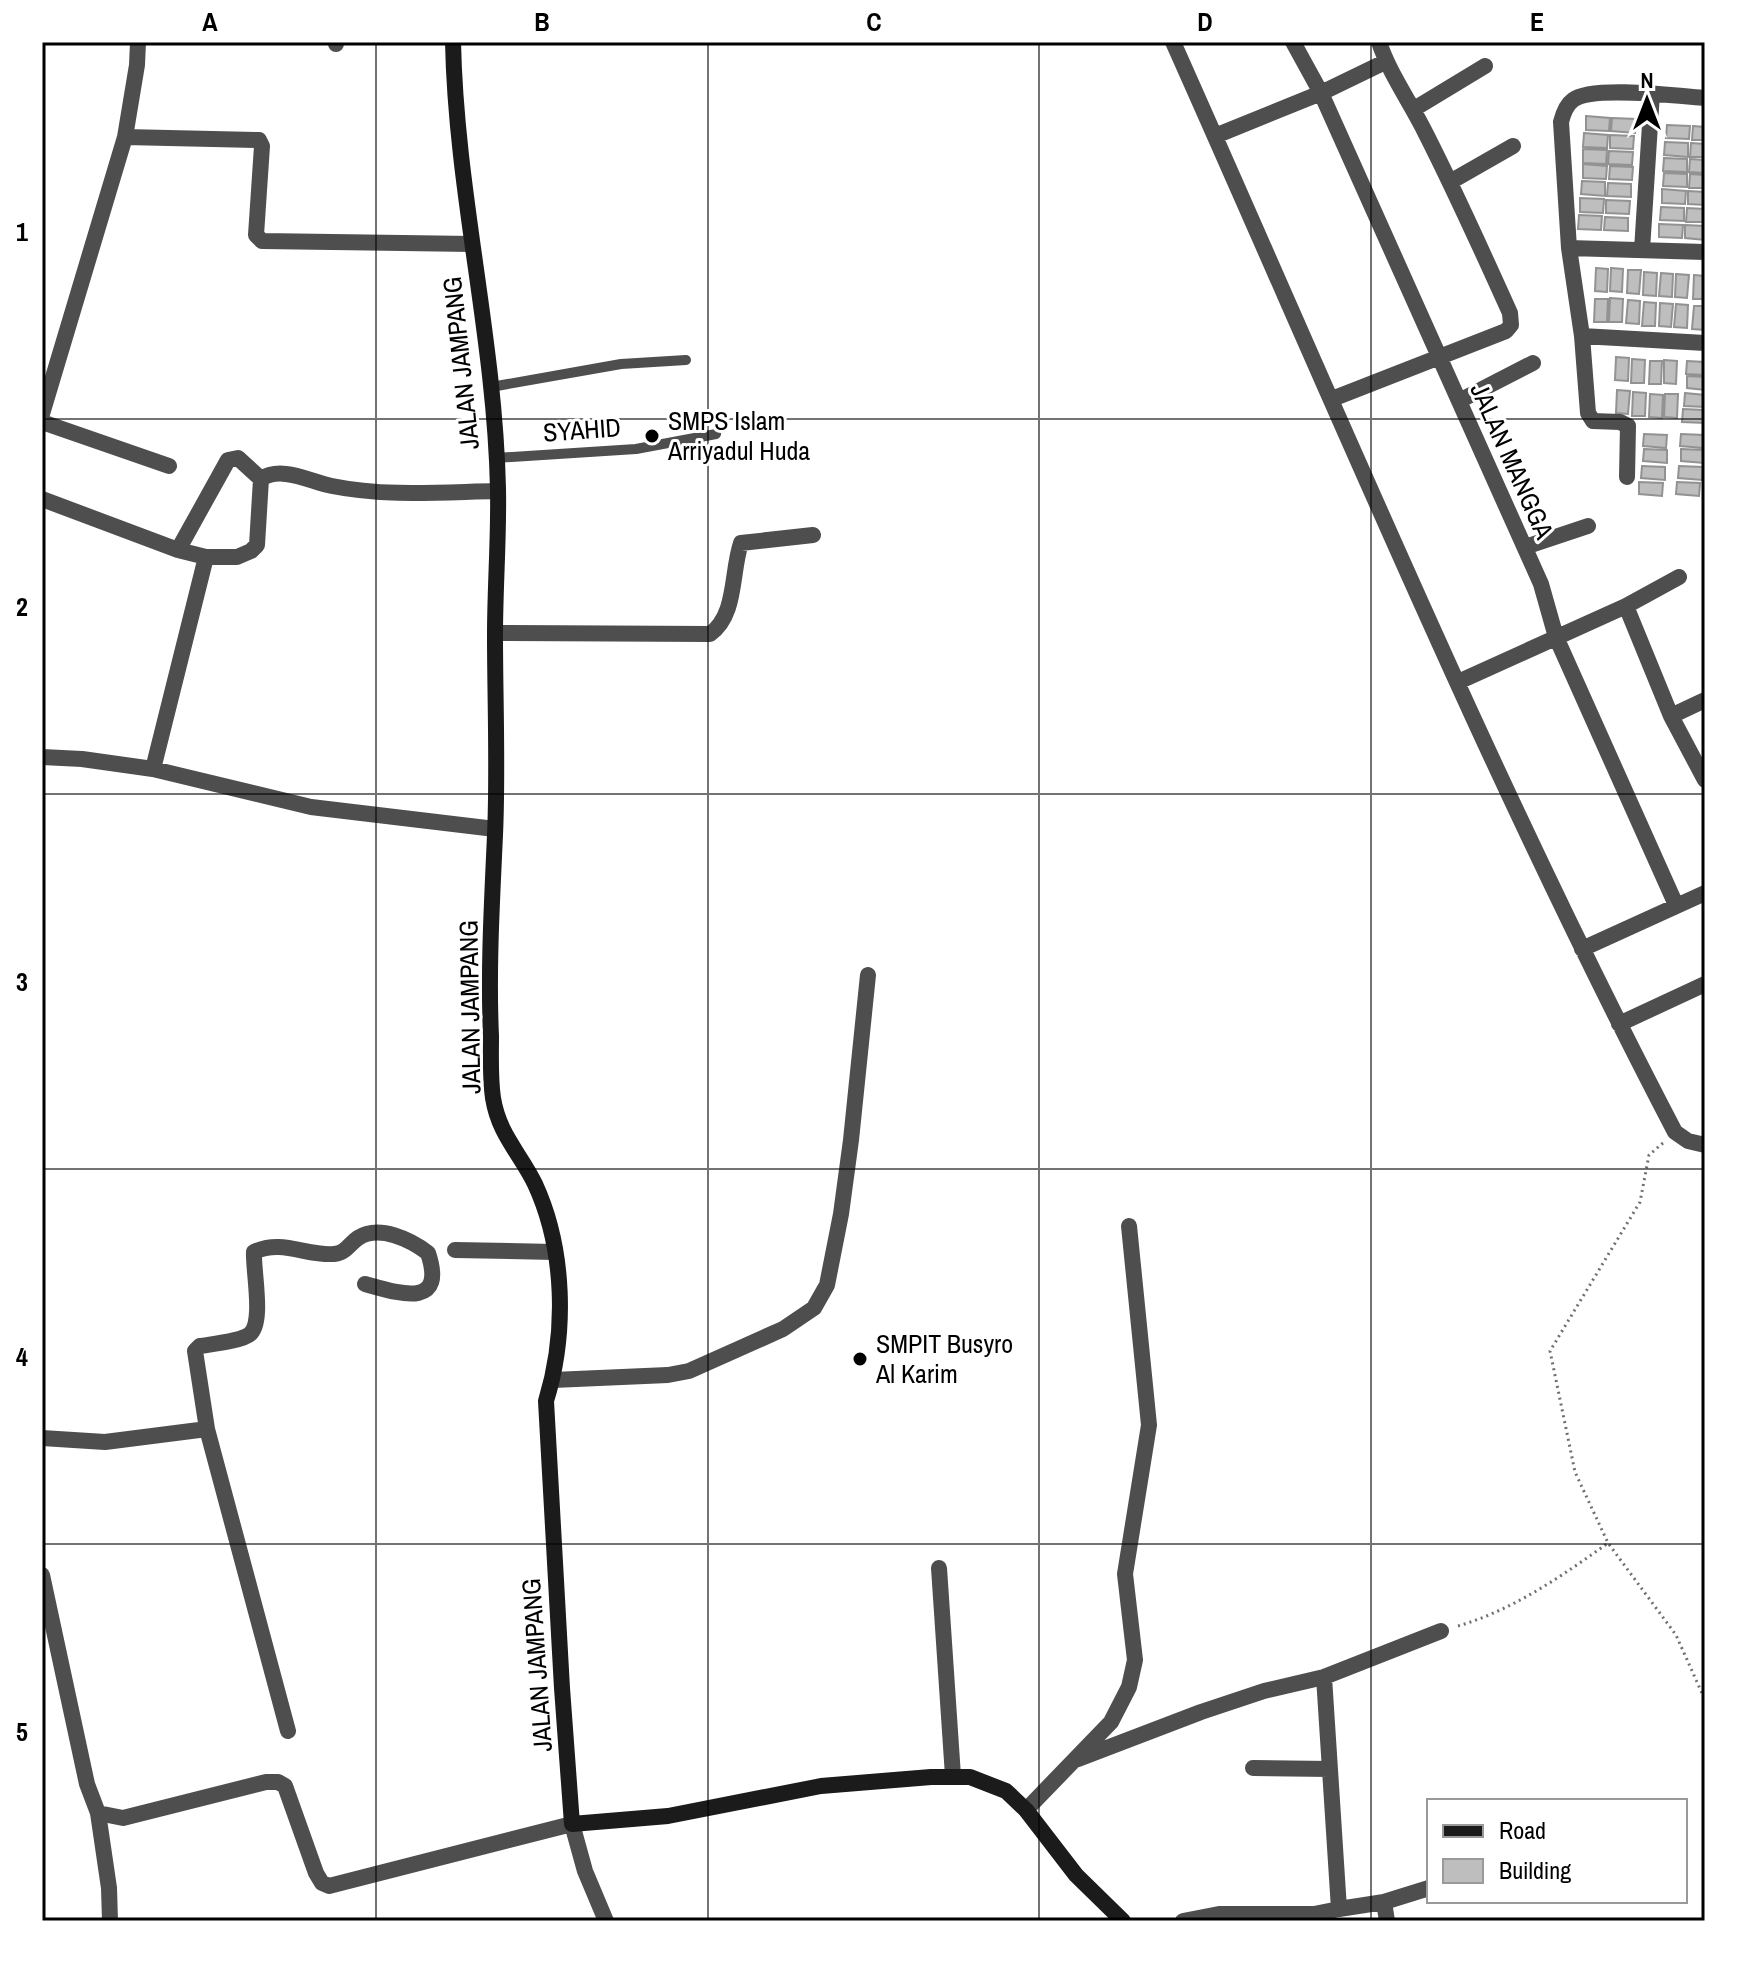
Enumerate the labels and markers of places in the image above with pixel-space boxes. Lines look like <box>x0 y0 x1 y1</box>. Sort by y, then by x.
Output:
place label: SMPS Islam Arriyadul Huda <box>667 403 810 468</box>
marker: SMPS Islam Arriyadul Huda <box>643 427 661 445</box>
place label: SMPIT Busyro Al Karim <box>875 1326 1013 1391</box>
marker: SMPIT Busyro Al Karim <box>851 1350 869 1368</box>

